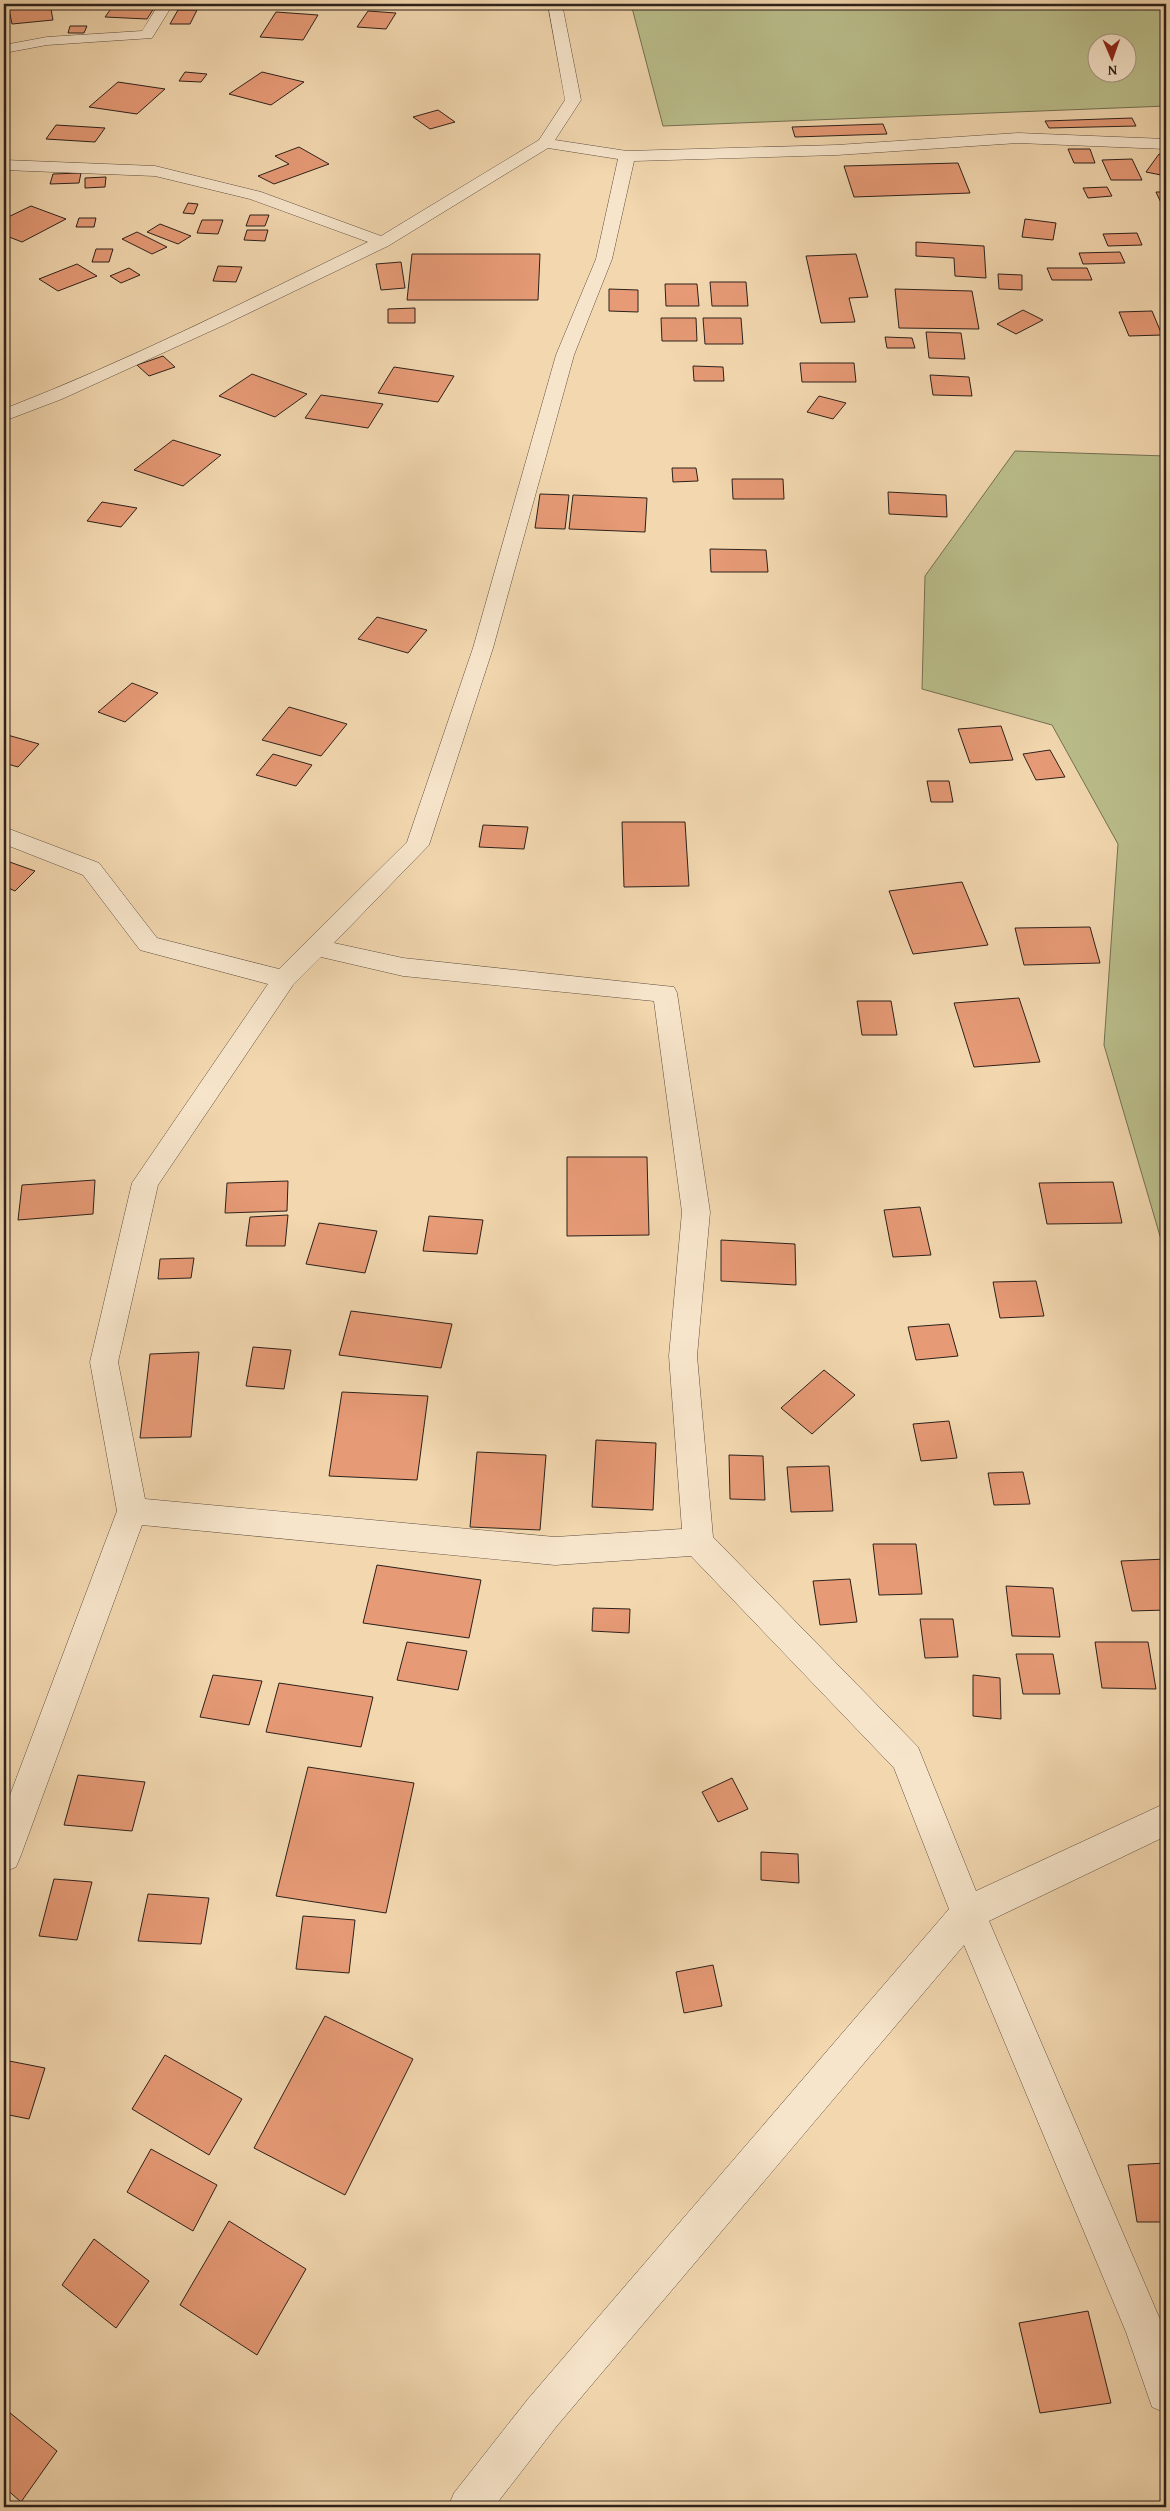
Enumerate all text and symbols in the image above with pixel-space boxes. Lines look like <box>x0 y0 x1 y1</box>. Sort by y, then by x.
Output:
north arrow <box>1088 32 1138 82</box>
text: N <box>1107 61 1117 81</box>

